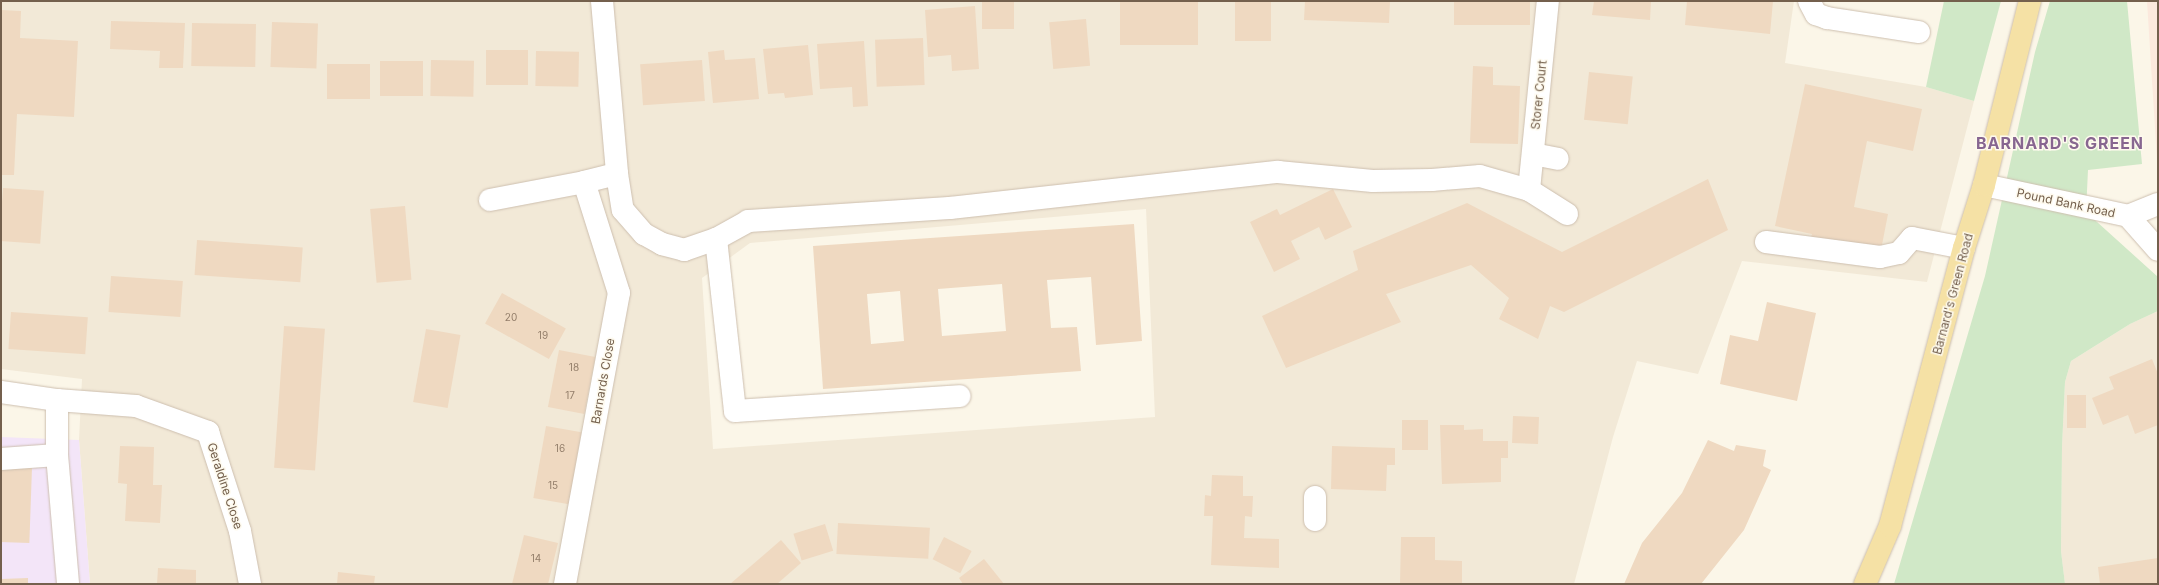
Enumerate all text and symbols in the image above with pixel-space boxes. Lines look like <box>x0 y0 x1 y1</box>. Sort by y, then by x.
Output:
street label: Storer Court <box>1528 60 1550 130</box>
district label: BARNARD'S GREEN <box>1976 133 2144 153</box>
street label: Pound Bank Road <box>2015 186 2117 220</box>
street label: Barnard's Green Road <box>1930 232 1976 356</box>
house number: 20 <box>505 312 517 324</box>
house number: 19 <box>538 330 548 342</box>
street label: Barnards Close <box>588 337 618 425</box>
house number: 18 <box>569 362 579 374</box>
house number: 17 <box>565 390 575 402</box>
street label: Geraldine Close <box>204 441 246 531</box>
house number: 16 <box>555 443 565 455</box>
house number: 15 <box>548 480 558 492</box>
house number: 14 <box>531 553 541 565</box>

